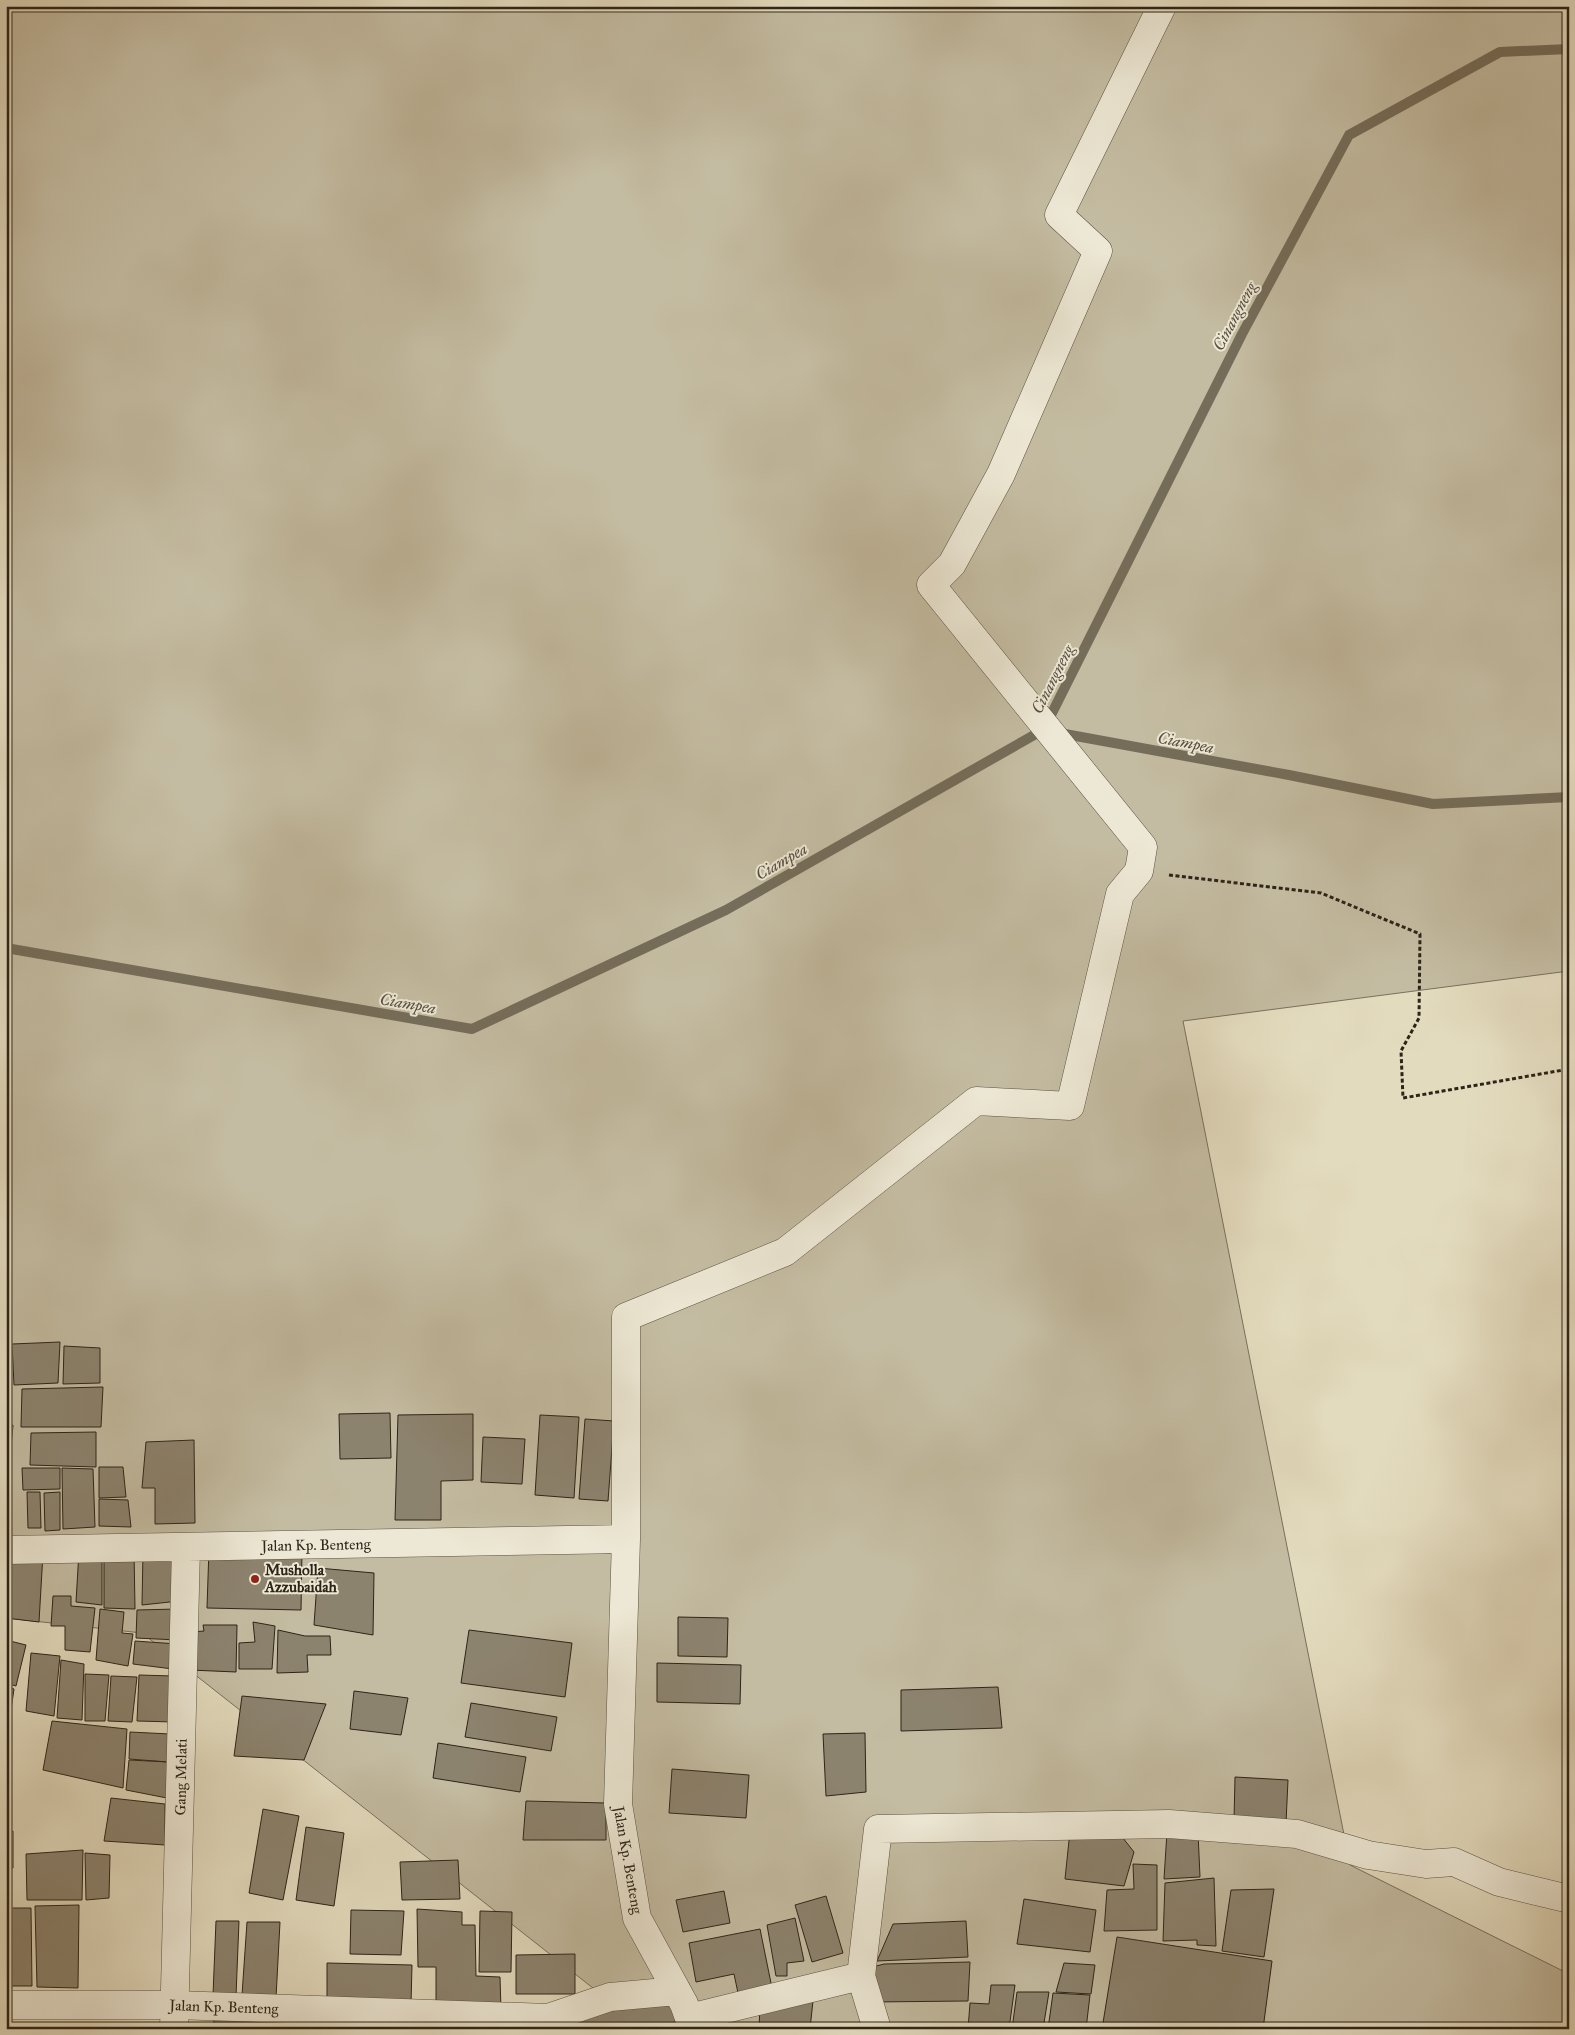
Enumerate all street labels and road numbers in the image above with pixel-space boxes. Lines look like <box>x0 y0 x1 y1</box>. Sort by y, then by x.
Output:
street label: Jalan Kp. Benteng <box>259 1535 372 1556</box>
street label: Gang Melati <box>171 1738 191 1816</box>
street label: Jalan Kp. Benteng <box>608 1803 647 1916</box>
street label: Jalan Kp. Benteng <box>167 1996 280 2019</box>

